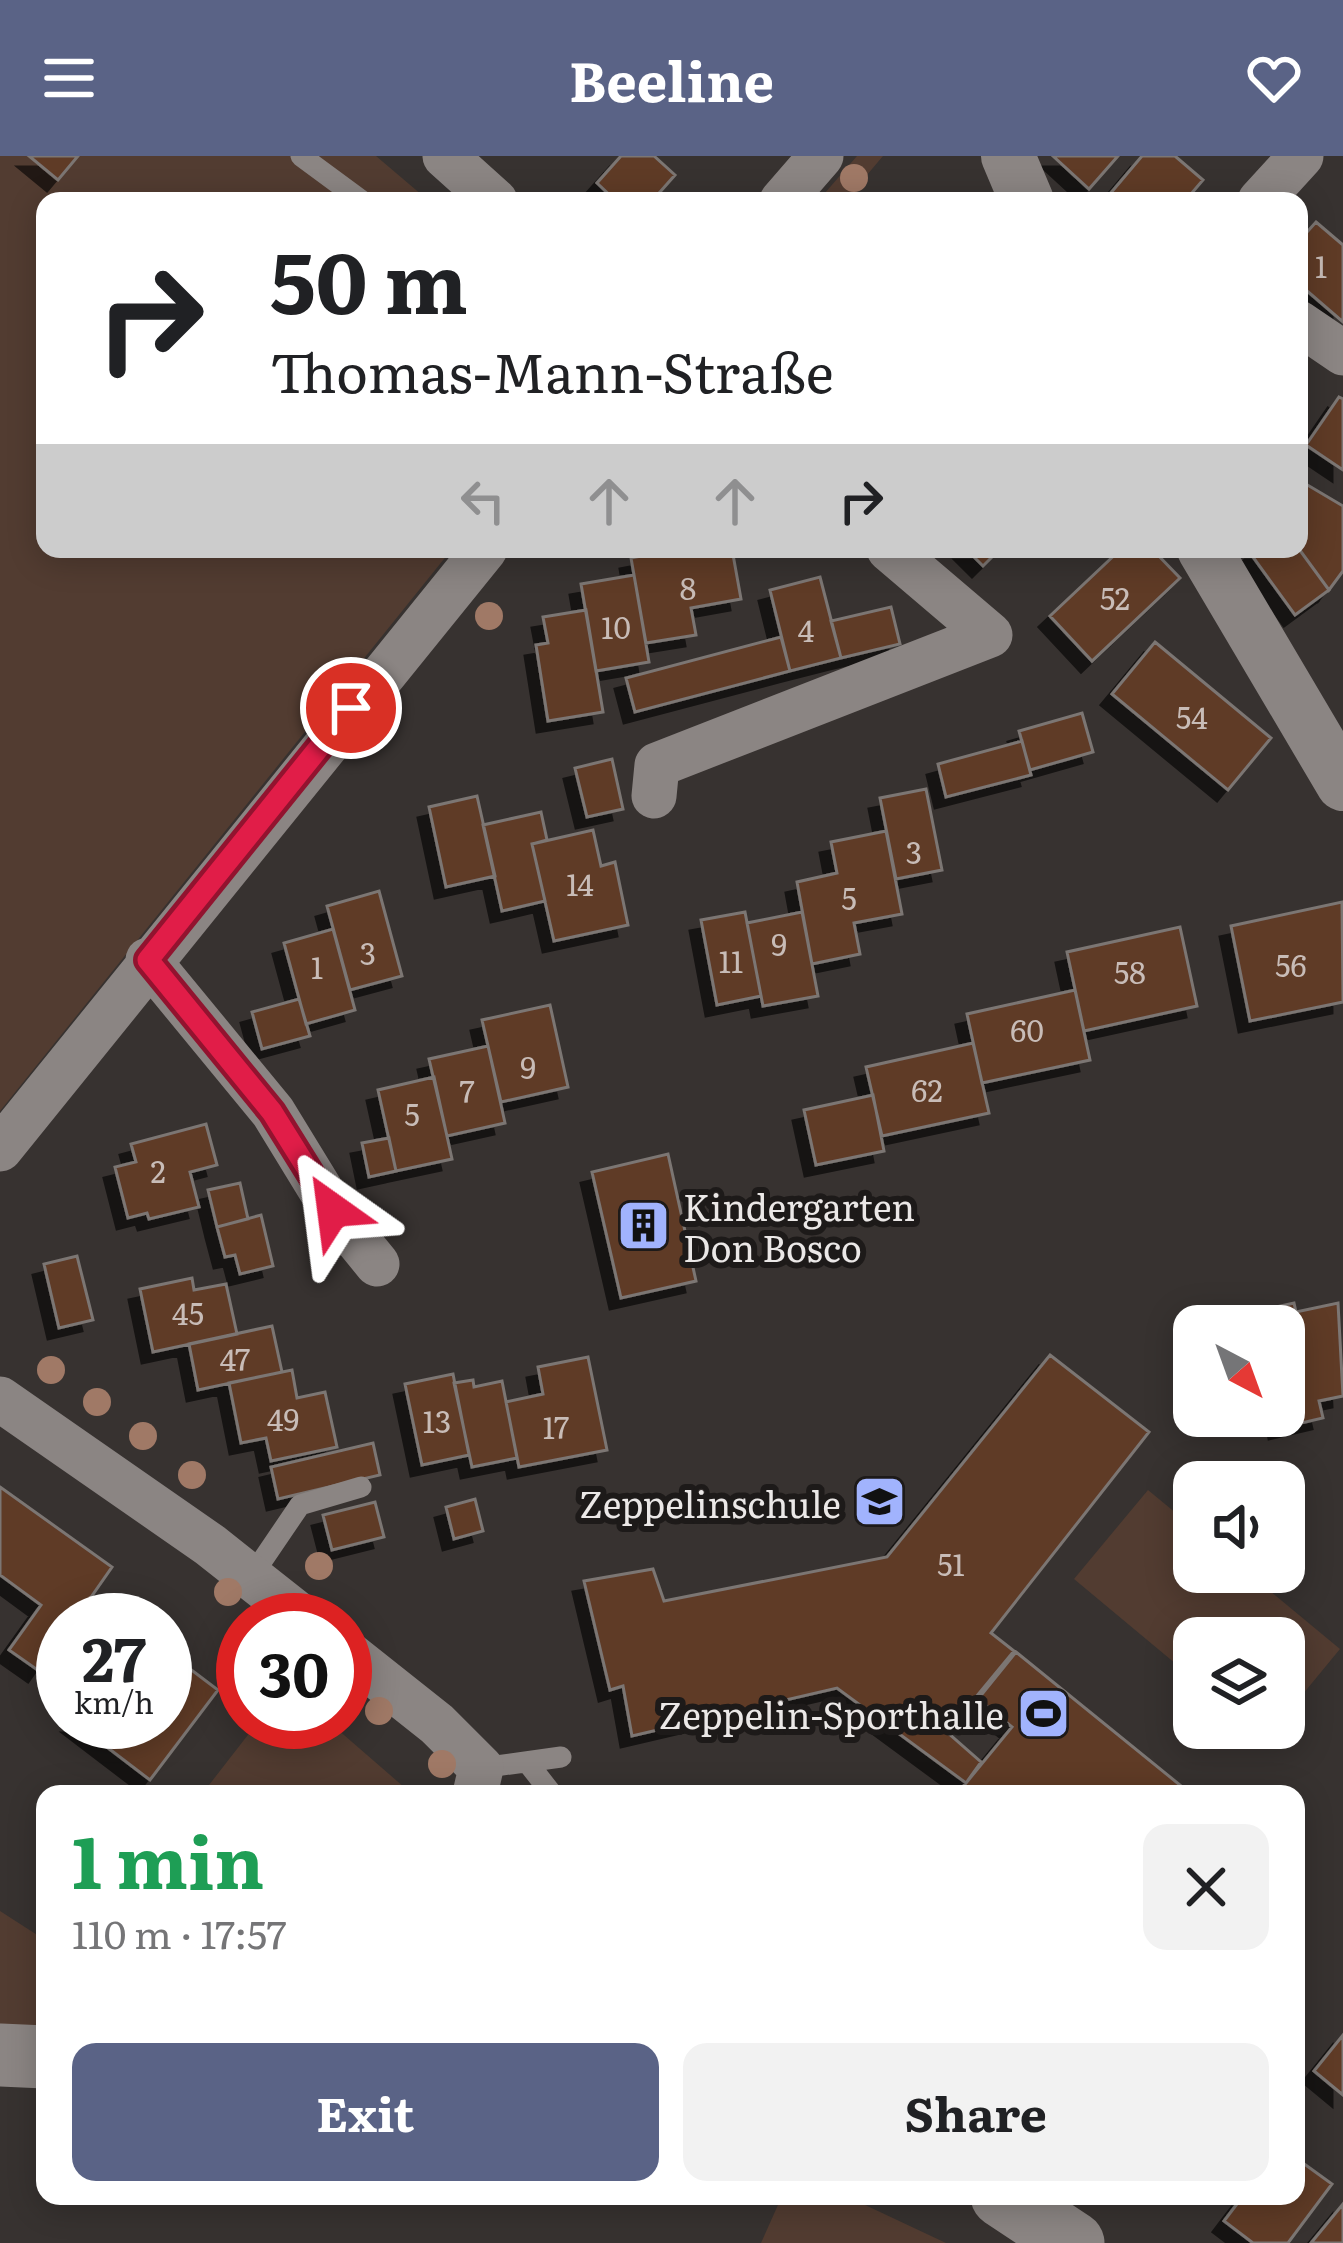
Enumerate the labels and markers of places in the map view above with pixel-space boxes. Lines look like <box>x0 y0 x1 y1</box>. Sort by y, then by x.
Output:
pin <box>300 657 402 759</box>
place label: Kindergarten Don Bosco <box>683 1179 915 1273</box>
building icon: Kindergarten Don Bosco <box>616 1198 672 1254</box>
school or university icon: Zeppelinschule <box>852 1474 908 1530</box>
place label: Zeppelinschule <box>579 1476 841 1529</box>
sports icon: Zeppelin-Sporthalle <box>1015 1685 1071 1741</box>
place label: Zeppelin-Sporthalle <box>659 1687 1004 1740</box>

